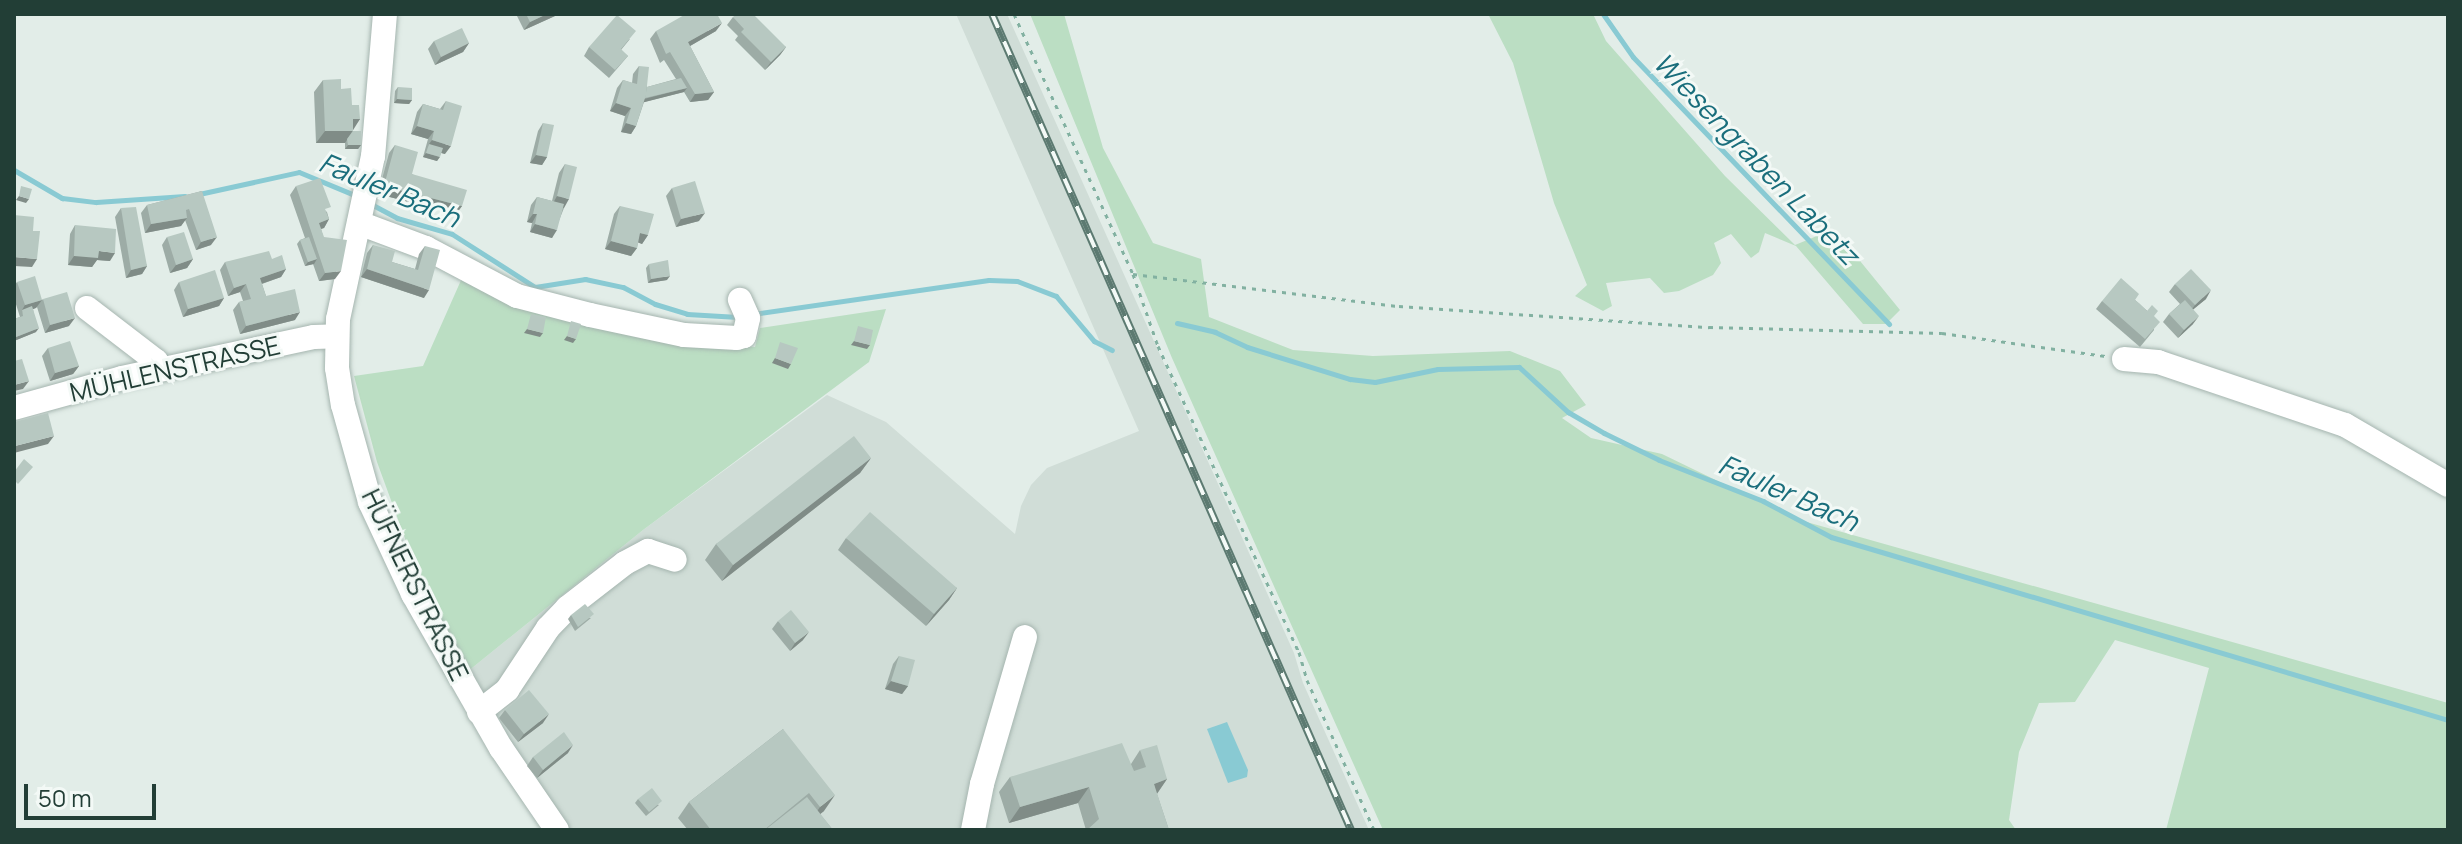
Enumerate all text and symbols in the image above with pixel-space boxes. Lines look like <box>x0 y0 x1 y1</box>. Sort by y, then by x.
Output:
water label: Wiesengraben Labetz <box>1647 45 1867 271</box>
water label: Fauler Bach <box>315 144 465 234</box>
street label: MÜHLENSTRASSE <box>67 330 283 408</box>
water label: Fauler Bach <box>1714 446 1864 538</box>
street label: HÜFNERSTRASSE <box>355 484 475 686</box>
scale bar <box>28 768 160 818</box>
text: 50 m <box>38 781 92 814</box>

